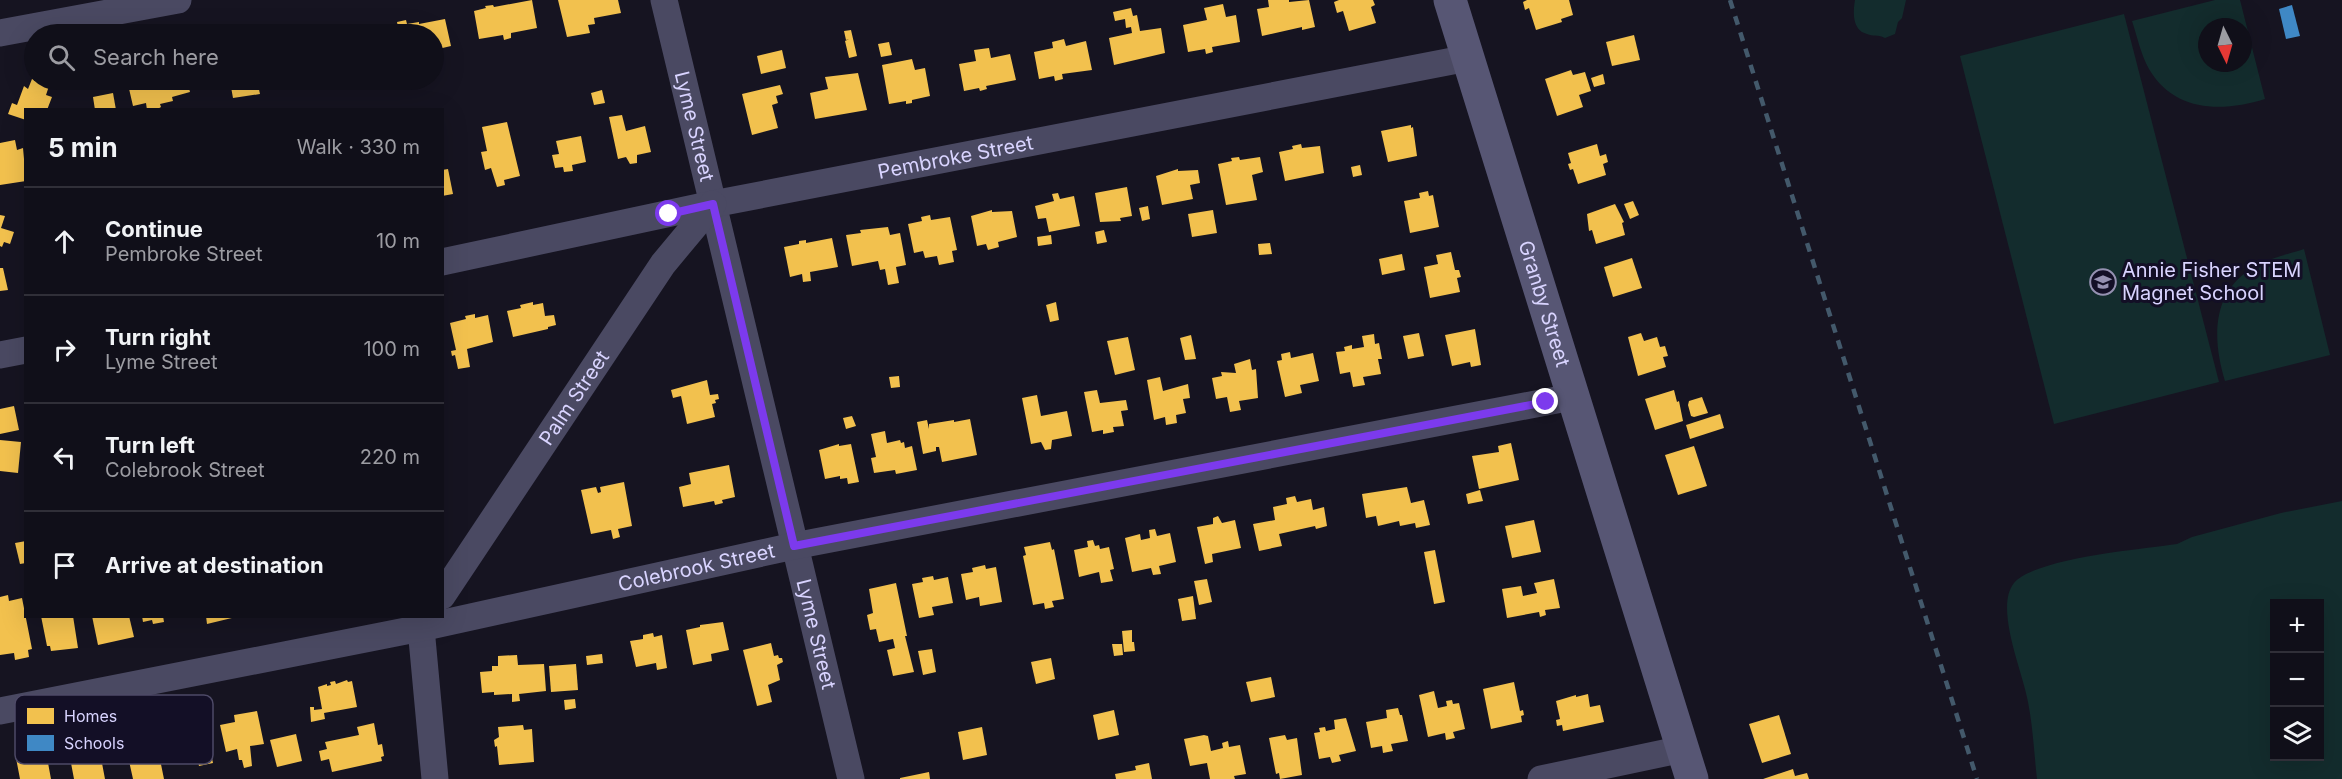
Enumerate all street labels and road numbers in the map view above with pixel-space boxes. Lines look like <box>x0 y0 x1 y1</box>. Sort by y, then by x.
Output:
street label: Lyme Street <box>670 69 719 184</box>
street label: Pembroke Street <box>876 130 1035 184</box>
street label: Granby Street <box>1513 238 1575 370</box>
street label: Palm Street <box>534 346 614 450</box>
street label: Colebrook Street <box>616 539 777 596</box>
street label: Lyme Street <box>791 576 841 692</box>

